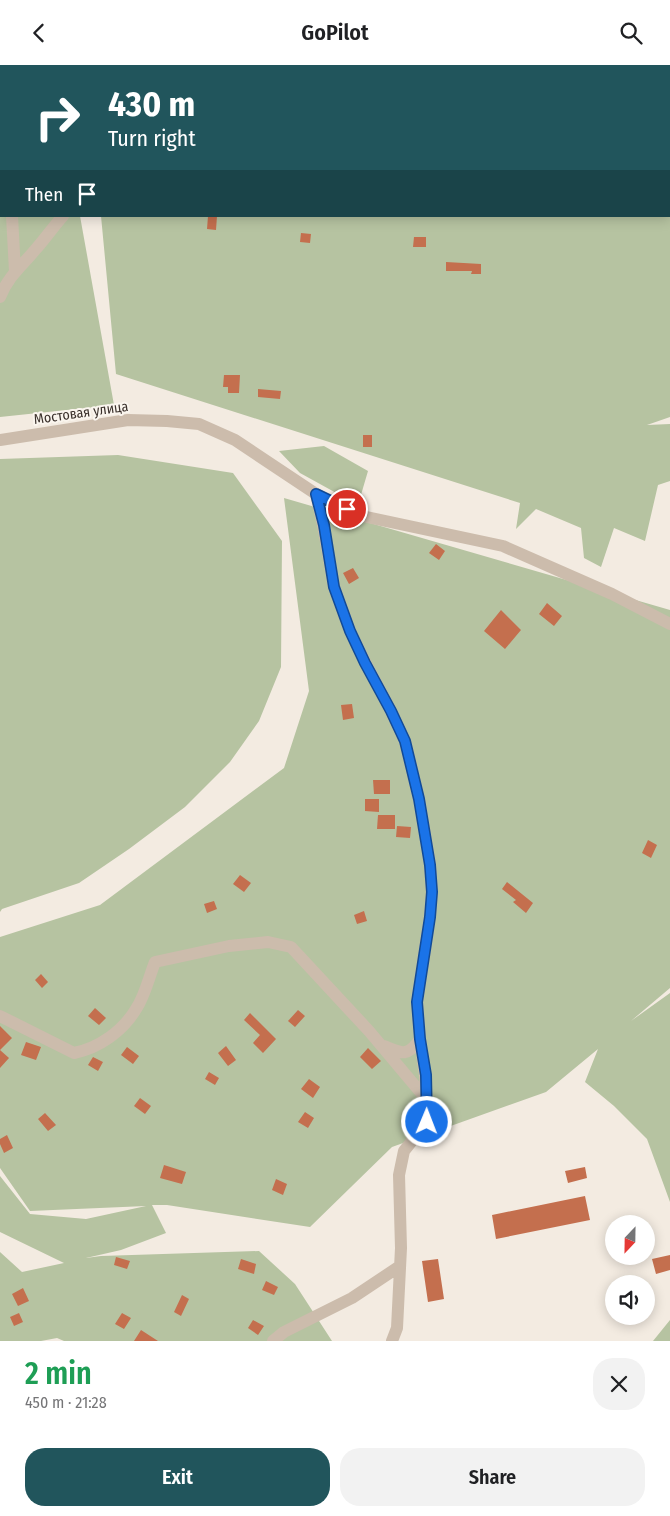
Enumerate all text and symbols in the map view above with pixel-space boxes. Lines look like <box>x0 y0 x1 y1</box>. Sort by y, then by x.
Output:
icon: back <box>25 19 53 47</box>
text: GoPilot <box>301 19 369 46</box>
icon: search <box>617 19 645 47</box>
text: 430 m <box>108 83 195 125</box>
icon: right <box>25 85 90 150</box>
text: Turn right <box>108 125 196 152</box>
icon: arrive <box>73 180 101 208</box>
text: Then <box>25 183 63 206</box>
street label: Мостовая улица <box>33 398 129 428</box>
pin <box>326 488 368 530</box>
icon: arrive <box>333 495 361 523</box>
position arrow <box>400 1095 452 1147</box>
north arrow <box>605 1215 655 1265</box>
map controls <box>605 1215 655 1325</box>
button: sound <box>605 1275 655 1325</box>
text: 2 min <box>25 1356 92 1392</box>
button: close <box>593 1358 645 1410</box>
text: 450 m · 21:28 <box>25 1393 107 1412</box>
button: Exit <box>25 1448 330 1506</box>
button: Share <box>340 1448 645 1506</box>

